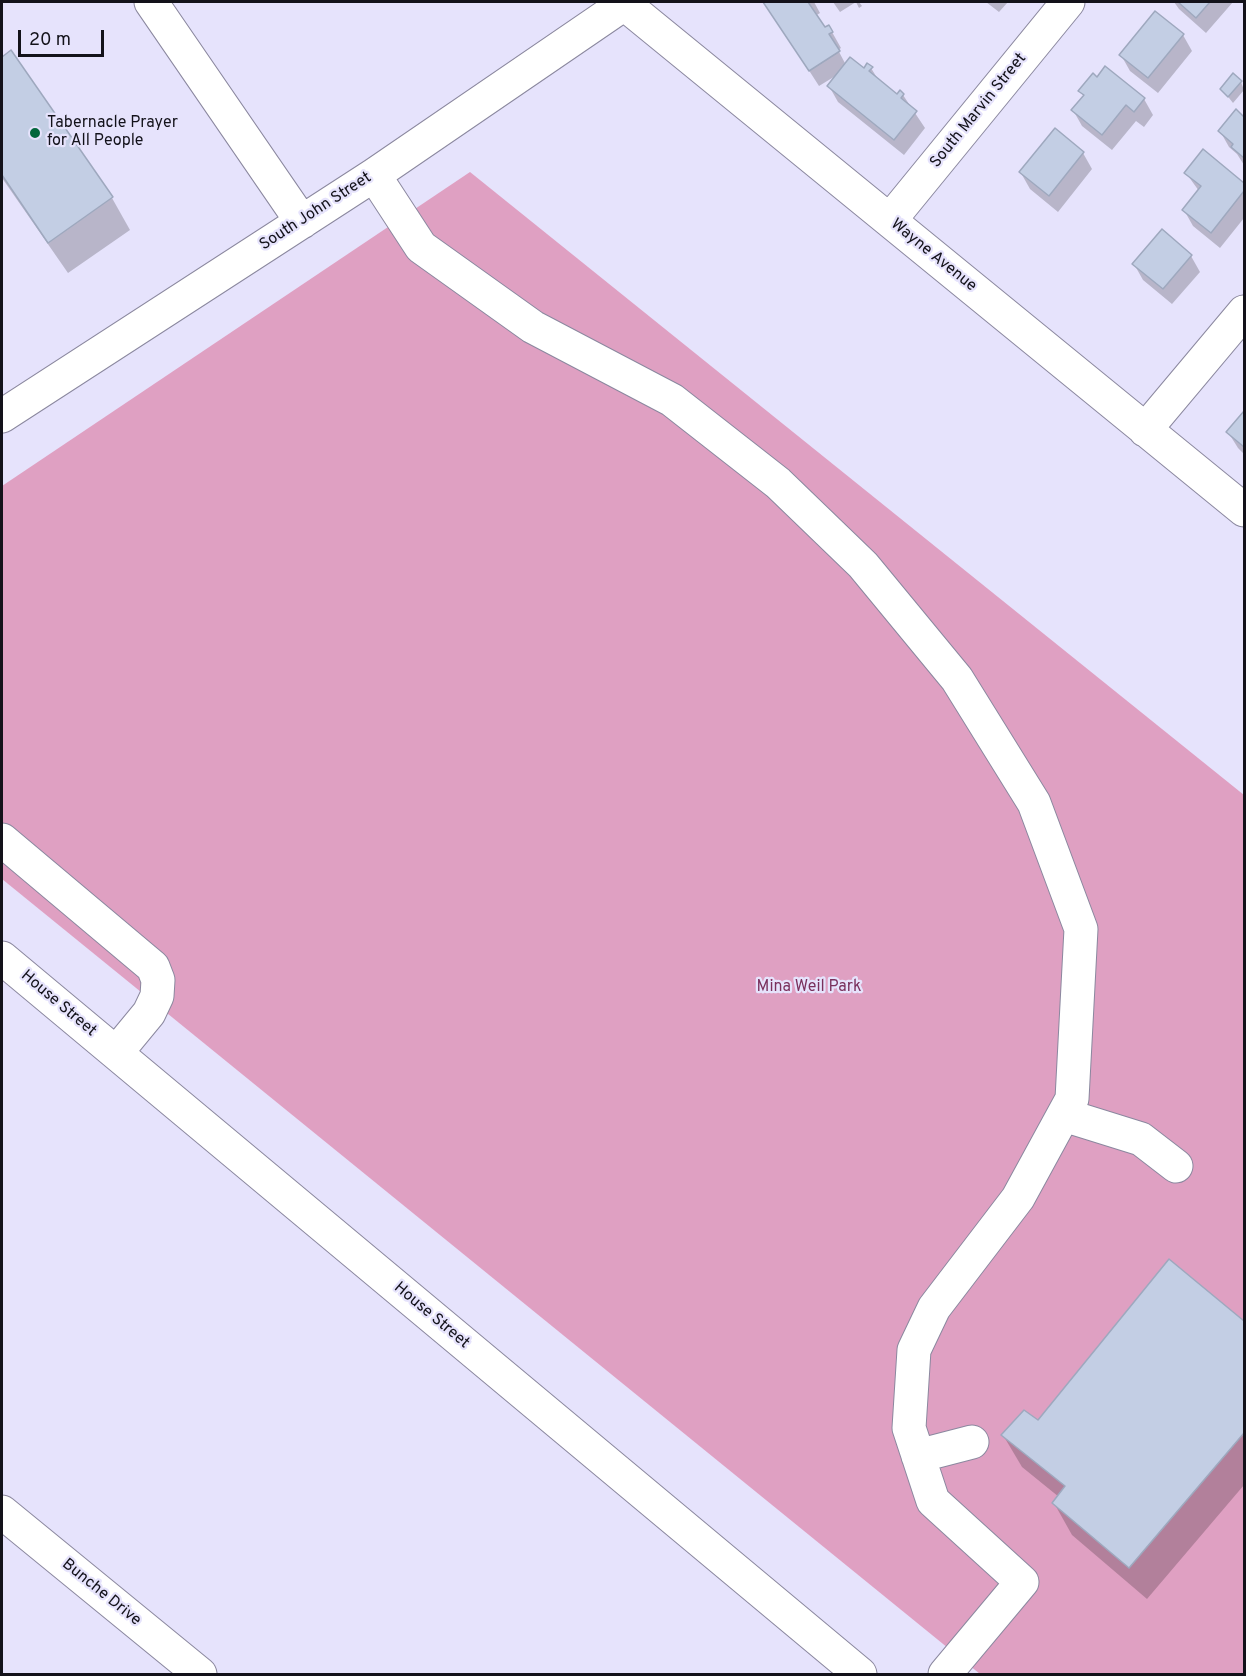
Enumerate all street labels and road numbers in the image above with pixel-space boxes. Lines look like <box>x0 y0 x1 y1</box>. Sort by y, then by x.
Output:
street label: South Marvin Street <box>927 50 1031 172</box>
street label: South John Street <box>256 169 376 255</box>
street label: Wayne Avenue <box>886 215 980 297</box>
street label: House Street <box>16 967 100 1041</box>
street label: House Street <box>389 1279 473 1353</box>
street label: Bunche Drive <box>58 1555 144 1631</box>

